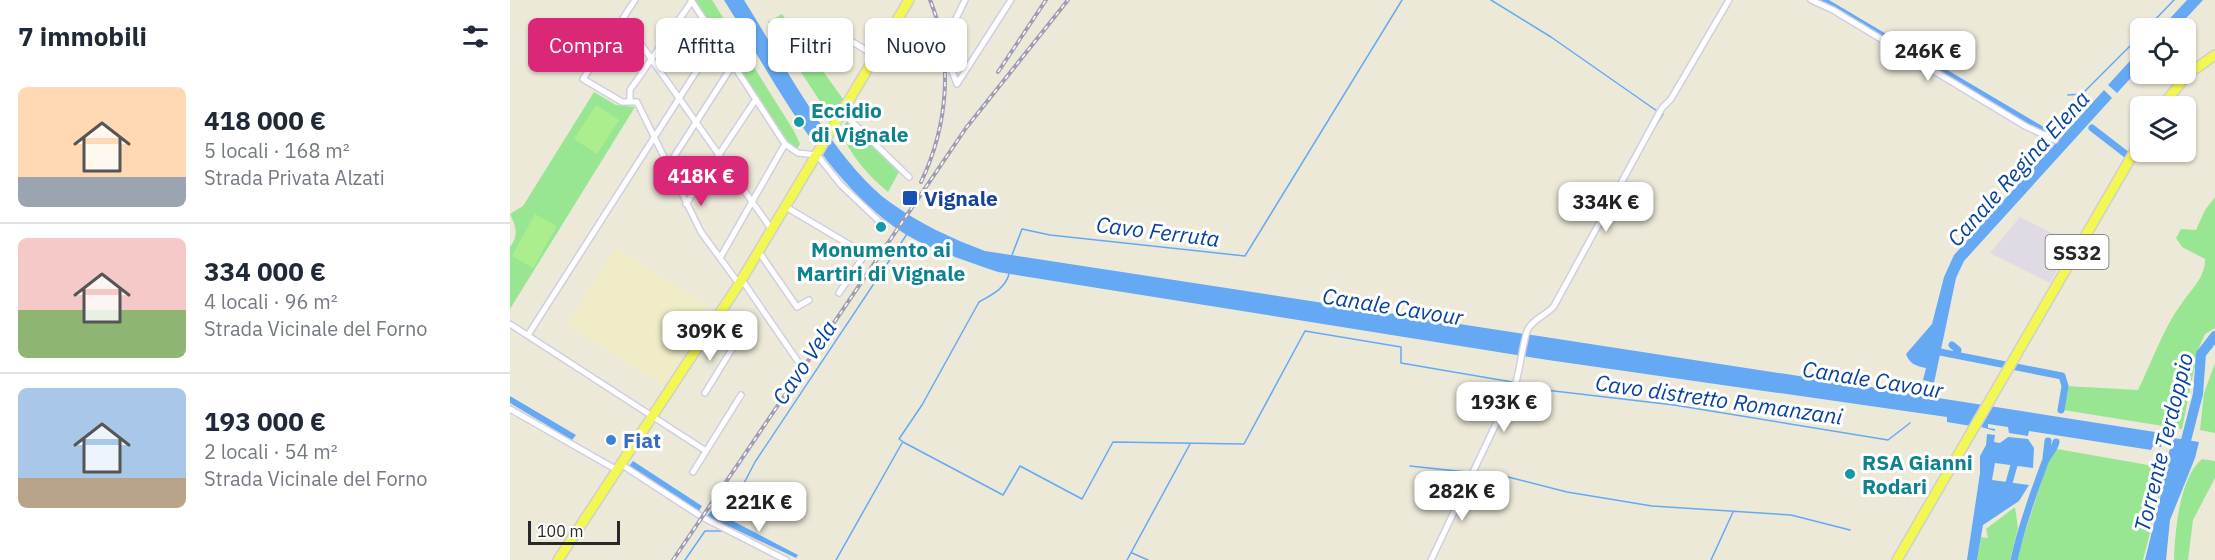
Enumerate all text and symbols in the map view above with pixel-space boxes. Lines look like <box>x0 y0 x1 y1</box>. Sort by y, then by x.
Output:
chip: Compra <box>528 18 644 72</box>
chip: Affitta <box>656 18 756 72</box>
chip: Filtri <box>768 18 853 72</box>
chip: Nuovo <box>865 18 967 72</box>
map controls <box>2130 18 2196 162</box>
button: locate <box>2130 18 2196 84</box>
text: 7 immobili <box>18 19 147 53</box>
icon: filters <box>459 20 492 53</box>
pin: 246K € <box>1879 31 1977 82</box>
text: 246K € <box>1894 37 1962 64</box>
water label: Canale Regina Elena <box>1940 84 2096 252</box>
place label: Eccidio di Vignale <box>811 96 909 148</box>
button: layers <box>2130 96 2196 162</box>
text: 418 000 € <box>204 103 326 137</box>
icon: home <box>66 111 138 183</box>
marker: Eccidio di Vignale <box>792 115 806 129</box>
text: 5 locali · 168 m² <box>204 137 350 164</box>
pin: 418K € <box>652 156 750 207</box>
text: 418K € <box>667 162 735 189</box>
text: Strada Privata Alzati <box>204 164 385 191</box>
pin: 334K € <box>1557 182 1655 233</box>
place label: Vignale <box>924 184 998 212</box>
text: 334K € <box>1572 188 1640 215</box>
marker: Vignale <box>901 189 919 207</box>
water label: Cavo Ferruta <box>1095 209 1221 253</box>
marker: Monumento ai Martiri di Vignale <box>874 220 888 234</box>
place label: Monumento ai Martiri di Vignale <box>797 235 966 287</box>
road number: SS32 <box>2046 235 2108 269</box>
text: 334 000 € <box>204 254 326 288</box>
icon: home <box>66 262 138 334</box>
water label: Canale Cavour <box>1321 281 1466 332</box>
text: 4 locali · 96 m² <box>204 288 338 315</box>
pin: 309K € <box>661 311 759 362</box>
water label: Cavo Vela <box>765 314 843 410</box>
text: Strada Vicinale del Forno <box>204 315 428 342</box>
text: 309K € <box>676 317 744 344</box>
water label: Torrente Terdoppio <box>2127 349 2199 535</box>
water label: Canale Cavour <box>1801 354 1946 405</box>
water label: Cavo distretto Romanzani <box>1594 367 1845 431</box>
pin: 193K € <box>1455 382 1553 433</box>
text: 193K € <box>1470 388 1538 415</box>
text: 193 000 € <box>204 404 326 438</box>
icon: home <box>66 412 138 484</box>
place label: Fiat <box>623 426 661 454</box>
marker: Fiat <box>604 433 618 447</box>
text: 2 locali · 54 m² <box>204 438 338 465</box>
place label: RSA Gianni Rodari <box>1862 448 1973 500</box>
text: Strada Vicinale del Forno <box>204 465 428 492</box>
marker: RSA Gianni Rodari <box>1843 467 1857 481</box>
pin: 282K € <box>1413 471 1511 522</box>
text: 282K € <box>1428 477 1496 504</box>
pin: 221K € <box>710 482 808 533</box>
text: 221K € <box>725 488 793 515</box>
scale bar <box>528 518 620 546</box>
text: 100 m <box>537 521 584 541</box>

